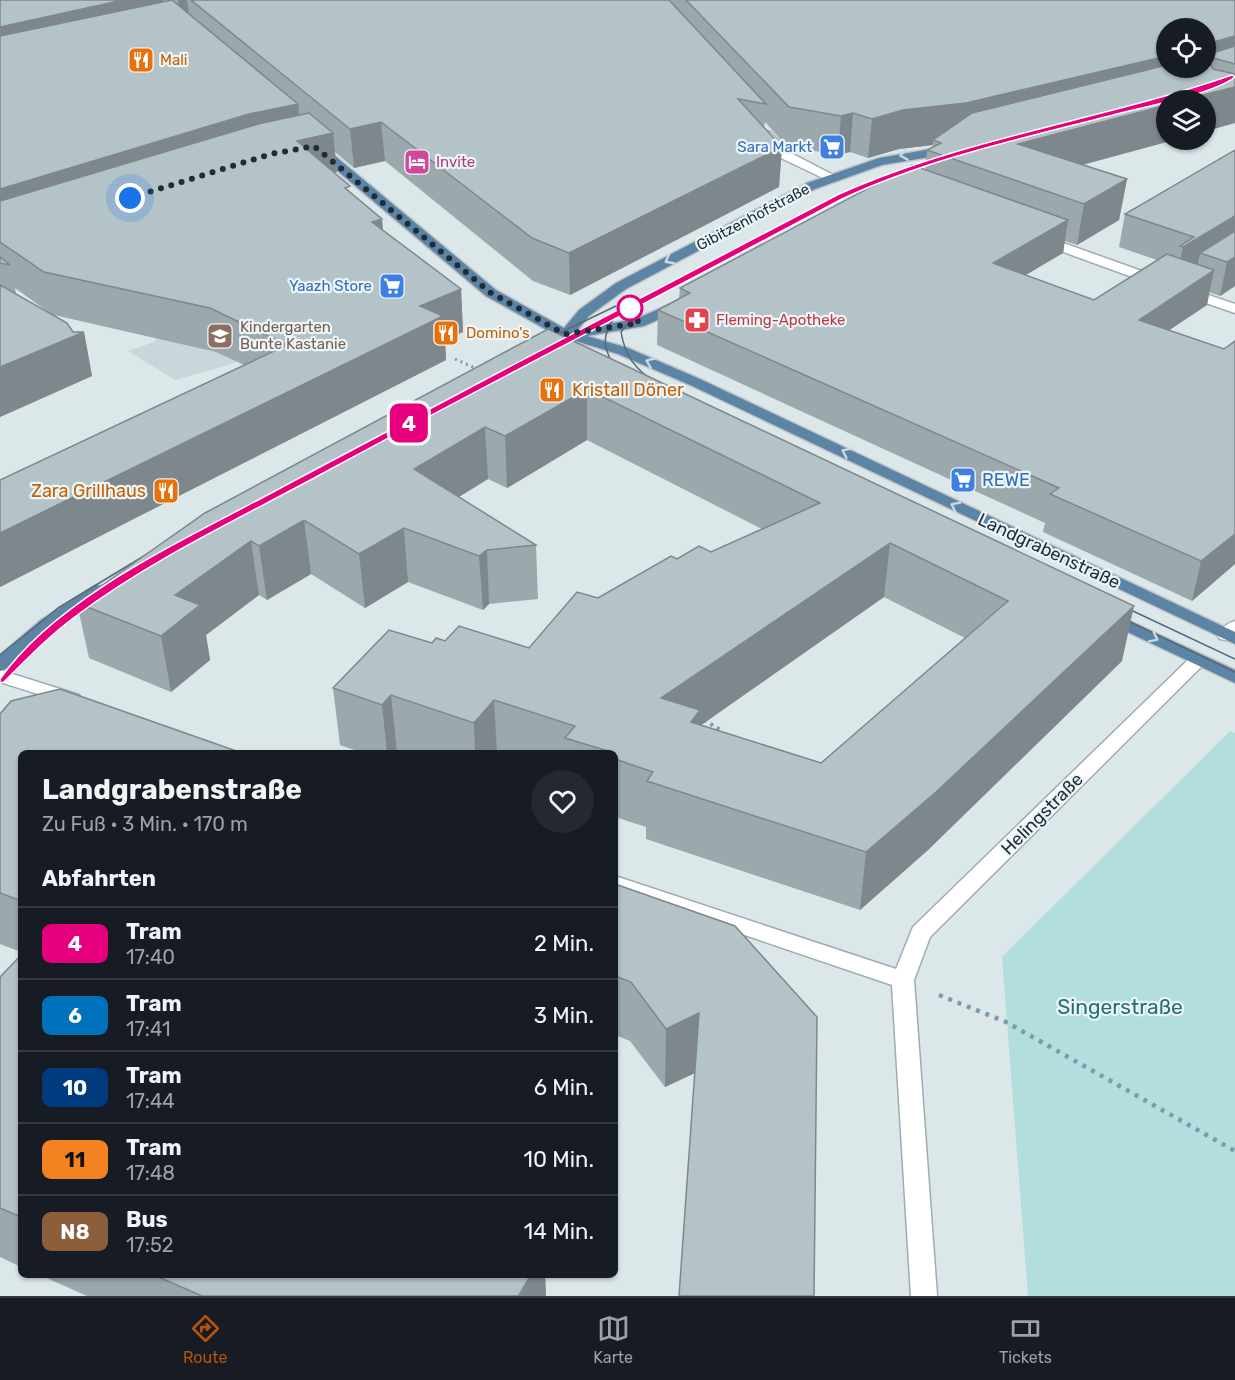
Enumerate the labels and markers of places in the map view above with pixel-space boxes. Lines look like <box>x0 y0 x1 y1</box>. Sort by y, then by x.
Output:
restaurant icon: Mali <box>126 45 156 75</box>
place label: Mali <box>160 51 187 69</box>
supermarket icon: Sara Markt <box>817 132 847 162</box>
place label: Sara Markt <box>737 138 812 156</box>
hotel icon: Invite <box>402 147 432 177</box>
place label: Invite <box>436 153 475 171</box>
supermarket icon: Yaazh Store <box>377 271 407 301</box>
place label: Yaazh Store <box>289 277 372 295</box>
unlabelled marker <box>617 295 643 321</box>
pharmacy icon: Fleming-Apotheke <box>682 305 712 335</box>
place label: Fleming-Apotheke <box>716 311 845 329</box>
place label: Kindergarten Bunte Kastanie <box>240 318 346 353</box>
restaurant icon: Domino's <box>431 318 461 348</box>
school or university icon: Kindergarten Bunte Kastanie <box>205 321 235 351</box>
place label: Domino's <box>466 324 530 342</box>
restaurant icon: Kristall Döner <box>537 375 567 405</box>
place label: Kristall Döner <box>572 379 684 401</box>
supermarket icon: REWE <box>948 465 978 495</box>
place label: REWE <box>982 469 1030 491</box>
restaurant icon: Zara Grillhaus <box>151 476 181 506</box>
place label: Zara Grillhaus <box>31 480 146 502</box>

